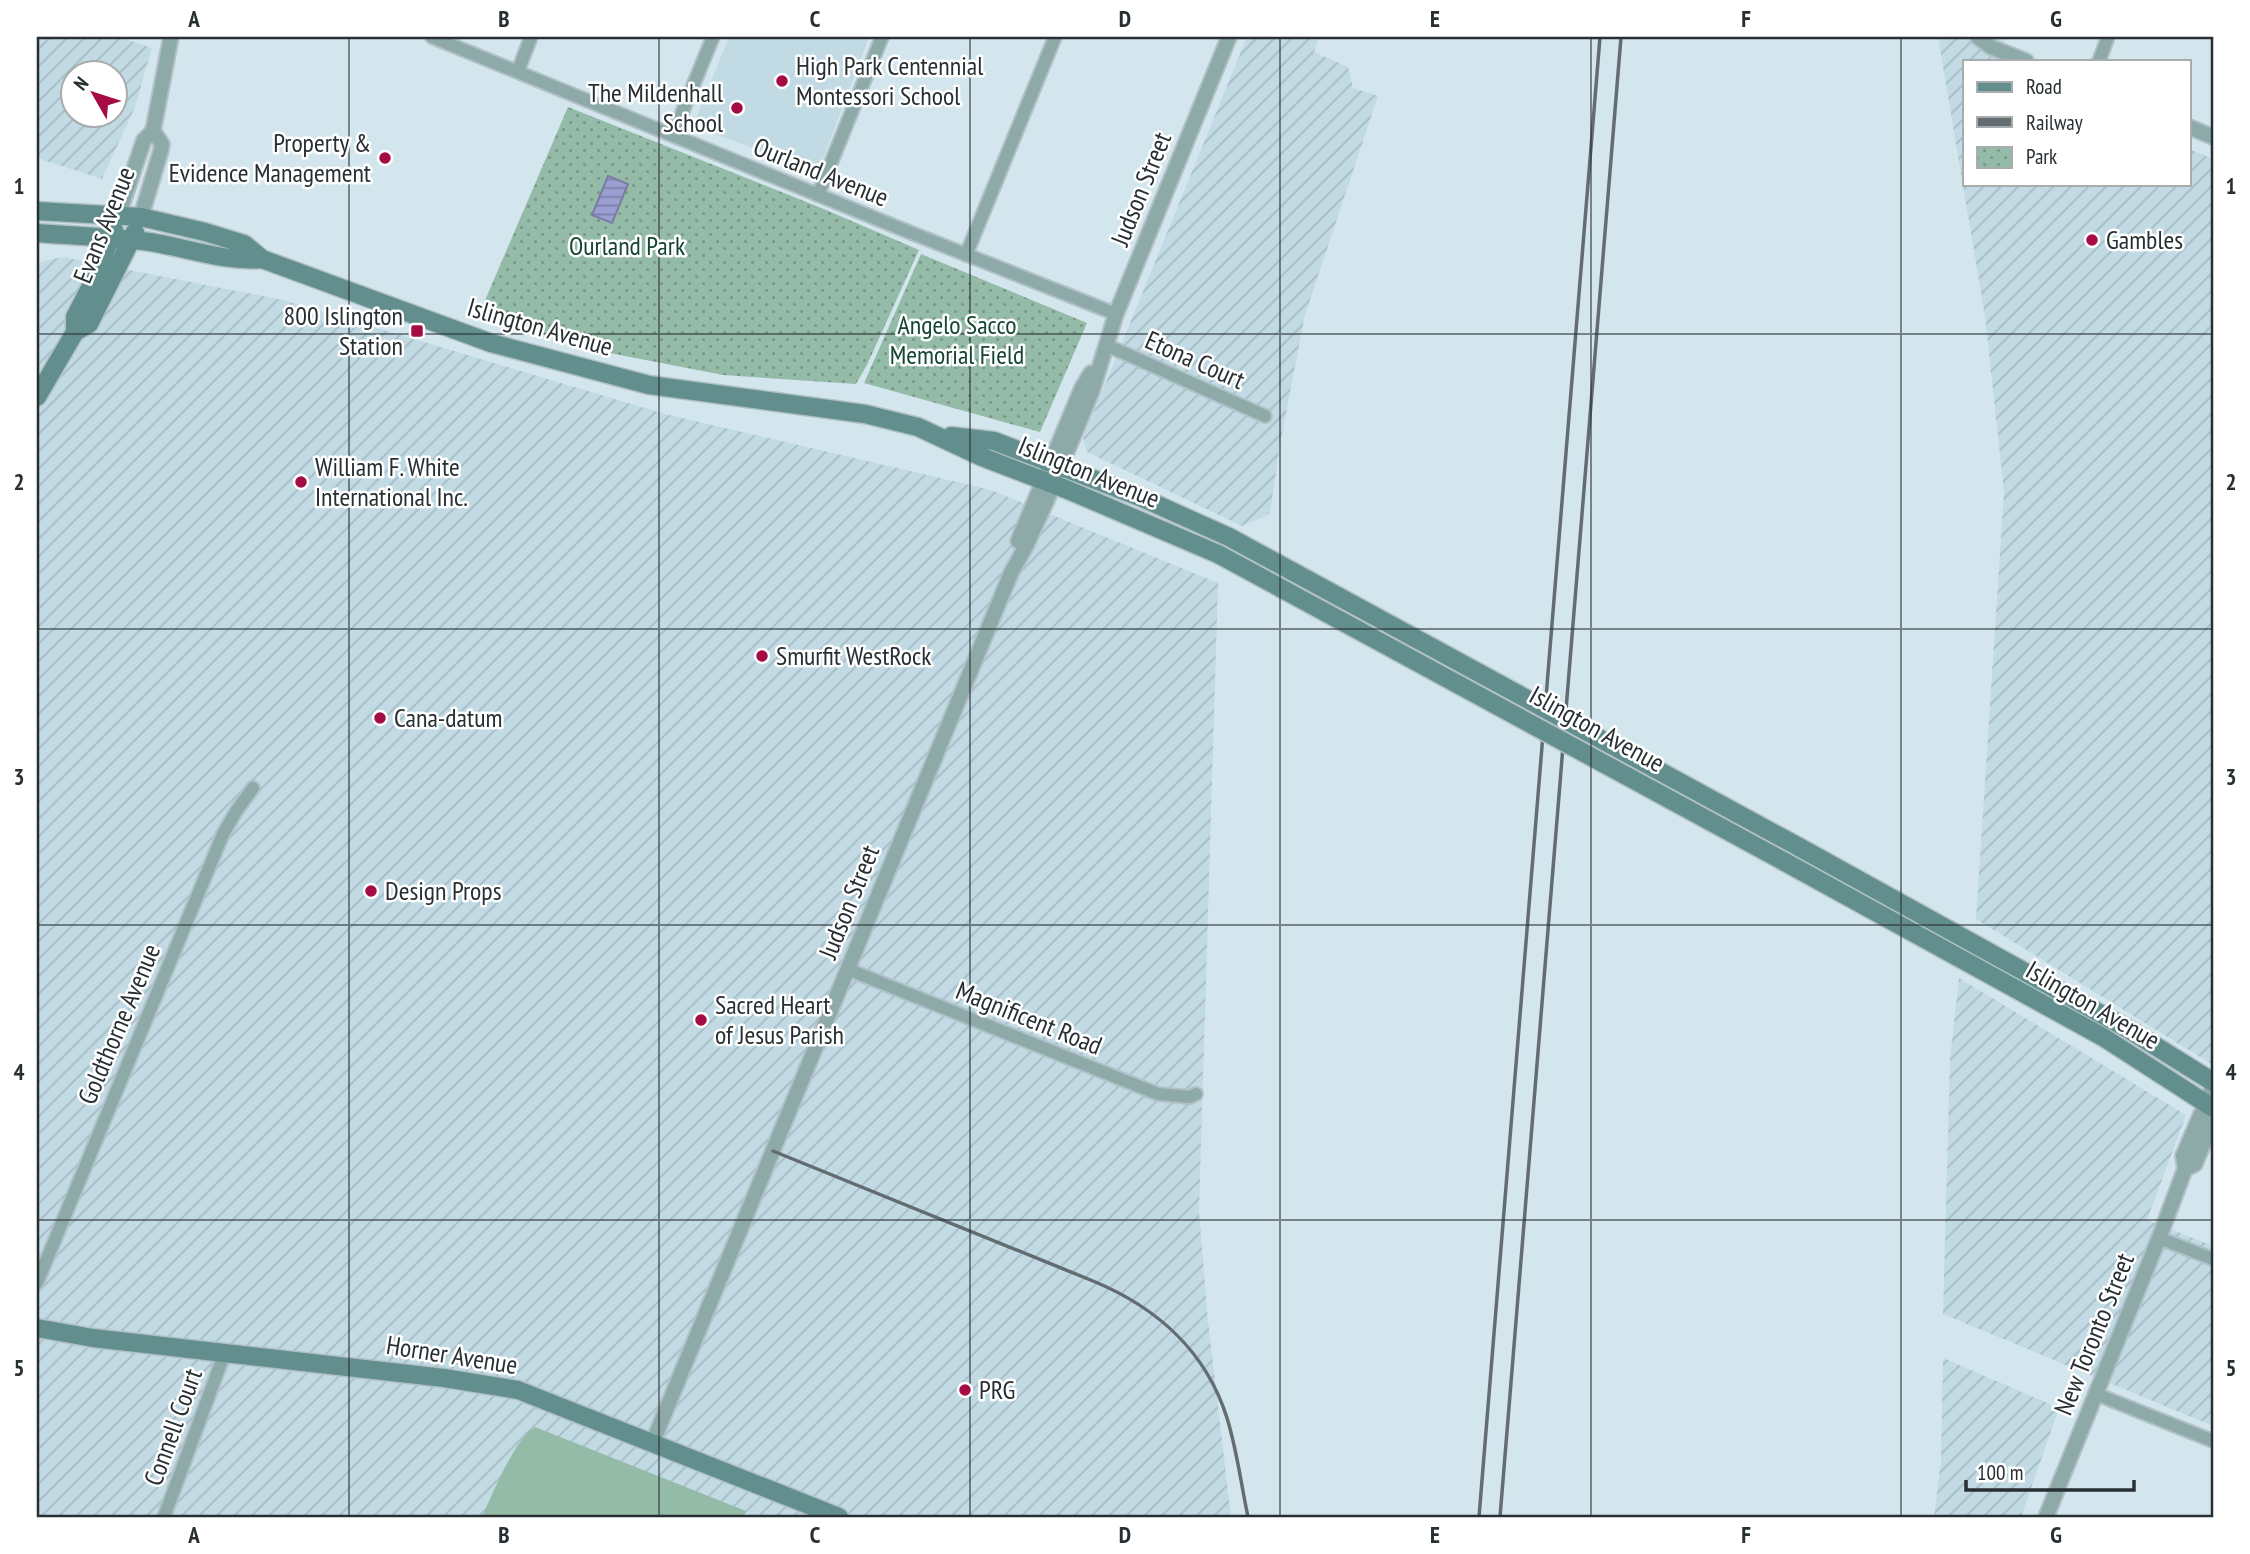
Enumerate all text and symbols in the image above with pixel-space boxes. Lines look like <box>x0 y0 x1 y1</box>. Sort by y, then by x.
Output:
text: A <box>187 4 200 33</box>
text: B <box>498 4 510 33</box>
text: C <box>810 4 821 33</box>
text: D <box>1119 4 1131 33</box>
text: E <box>1430 4 1440 33</box>
text: F <box>1741 4 1751 33</box>
text: G <box>2050 4 2062 33</box>
place label: High Park Centennial Montessori School <box>796 49 983 112</box>
north arrow <box>60 60 130 130</box>
legend <box>1963 60 2190 186</box>
text: N <box>68 72 93 95</box>
marker: High Park Centennial Montessori School <box>774 73 790 89</box>
text: Road <box>2026 73 2062 100</box>
place label: The Mildenhall School <box>588 76 723 139</box>
marker: The Mildenhall School <box>729 100 745 116</box>
text: Railway <box>2026 109 2083 136</box>
place label: Property & Evidence Management <box>169 126 371 189</box>
street label: Judson Street <box>1102 127 1178 251</box>
street label: Ourland Avenue <box>749 130 893 214</box>
text: Park <box>2026 143 2057 170</box>
marker: Property & Evidence Management <box>377 150 393 166</box>
street label: Evans Avenue <box>65 162 142 288</box>
text: 1 <box>14 171 25 200</box>
text: 1 <box>2226 171 2237 200</box>
place label: Gambles <box>2106 223 2183 256</box>
park label: Ourland Park <box>569 229 685 262</box>
marker: Gambles <box>2084 232 2100 248</box>
street label: Islington Avenue <box>464 290 616 363</box>
place label: 800 Islington Station <box>284 299 403 362</box>
park label: Angelo Sacco Memorial Field <box>890 308 1024 371</box>
marker: 800 Islington Station <box>409 323 425 339</box>
street label: Etona Court <box>1140 323 1250 396</box>
street label: Islington Avenue <box>1014 428 1165 515</box>
place label: William F. White International Inc. <box>315 450 468 513</box>
text: 2 <box>14 467 25 496</box>
text: 2 <box>2226 467 2237 496</box>
marker: William F. White International Inc. <box>293 474 309 490</box>
place label: Smurfit WestRock <box>776 639 931 672</box>
marker: Smurfit WestRock <box>754 648 770 664</box>
street label: Islington Avenue <box>1524 678 1671 779</box>
place label: Cana-datum <box>394 701 502 734</box>
marker: Cana-datum <box>372 710 388 726</box>
text: 3 <box>14 762 25 791</box>
text: 3 <box>2226 762 2237 791</box>
street label: Judson Street <box>810 840 886 964</box>
place label: Design Props <box>385 874 501 907</box>
marker: Design Props <box>363 883 379 899</box>
street label: Goldthorne Avenue <box>70 939 167 1109</box>
street label: Islington Avenue <box>2020 953 2166 1056</box>
street label: Magnificent Road <box>951 973 1107 1062</box>
place label: Sacred Heart of Jesus Parish <box>715 988 844 1051</box>
marker: Sacred Heart of Jesus Parish <box>693 1012 709 1028</box>
text: 4 <box>14 1057 25 1086</box>
text: 4 <box>2226 1057 2237 1086</box>
street label: New Toronto Street <box>2046 1248 2141 1420</box>
street label: Horner Avenue <box>384 1328 520 1381</box>
text: 5 <box>14 1353 25 1382</box>
text: 5 <box>2226 1353 2237 1382</box>
street label: Connell Court <box>136 1364 209 1490</box>
place label: PRG <box>979 1373 1015 1406</box>
marker: PRG <box>957 1382 973 1398</box>
scale bar <box>1966 1449 2134 1493</box>
text: 100 m <box>1977 1459 2023 1486</box>
text: A <box>187 1520 200 1549</box>
text: B <box>498 1520 510 1549</box>
text: C <box>810 1520 821 1549</box>
text: D <box>1119 1520 1131 1549</box>
text: E <box>1430 1520 1440 1549</box>
text: F <box>1741 1520 1751 1549</box>
text: G <box>2050 1520 2062 1549</box>

